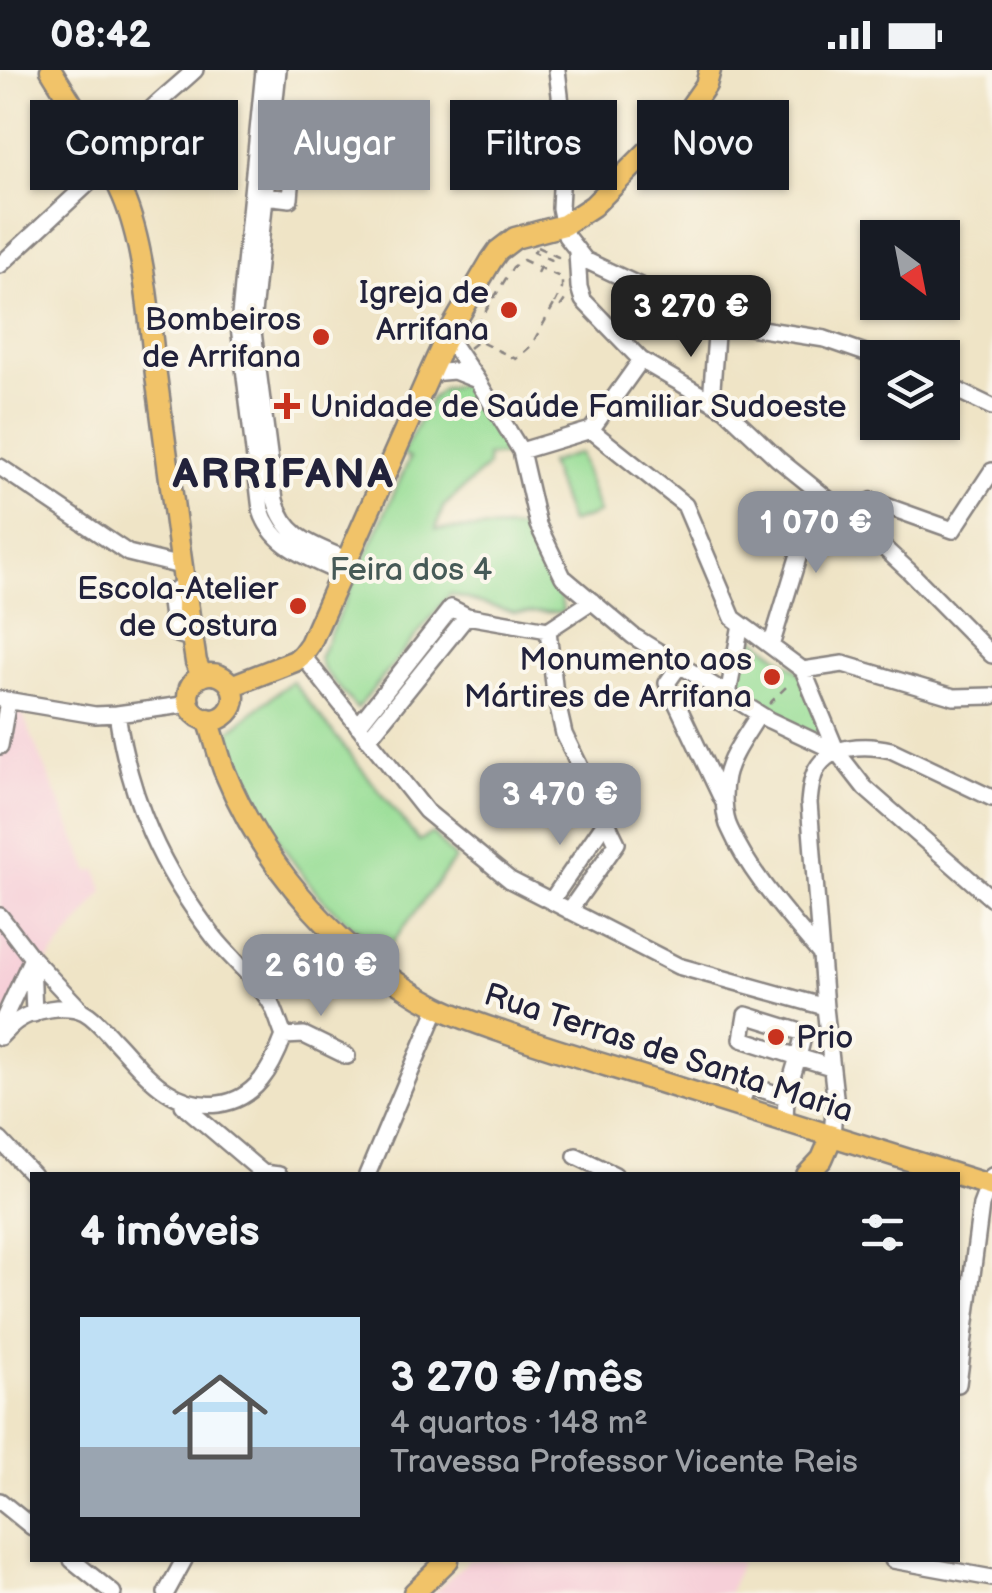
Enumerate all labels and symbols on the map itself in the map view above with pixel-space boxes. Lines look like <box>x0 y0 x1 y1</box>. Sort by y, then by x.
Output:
north arrow <box>860 220 960 320</box>
place label: Igreja de Arrifana <box>359 274 489 350</box>
pin: 3 270 € <box>599 275 783 360</box>
marker: Igreja de Arrifana <box>498 299 520 321</box>
place label: Bombeiros de Arrifana <box>142 301 301 377</box>
marker: Bombeiros de Arrifana <box>310 326 332 348</box>
place label: Unidade de Saúde Familiar Sudoeste <box>310 388 847 427</box>
marker: Unidade de Saúde Familiar Sudoeste <box>274 393 300 419</box>
district label: ARRIFANA <box>171 450 396 501</box>
pin: 1 070 € <box>724 491 908 576</box>
park label: Feira dos 4 <box>330 551 493 590</box>
place label: Escola-Atelier de Costura <box>77 570 278 646</box>
marker: Escola-Atelier de Costura <box>287 595 309 617</box>
place label: Monumento aos Mártires de Arrifana <box>464 641 752 717</box>
marker: Monumento aos Mártires de Arrifana <box>761 666 783 688</box>
pin: 3 470 € <box>468 763 652 848</box>
pin: 2 610 € <box>229 934 413 1019</box>
street label: Rua Terras de Santa Maria <box>479 975 858 1132</box>
place label: Prio <box>796 1019 853 1058</box>
marker: Prio <box>765 1026 787 1048</box>

